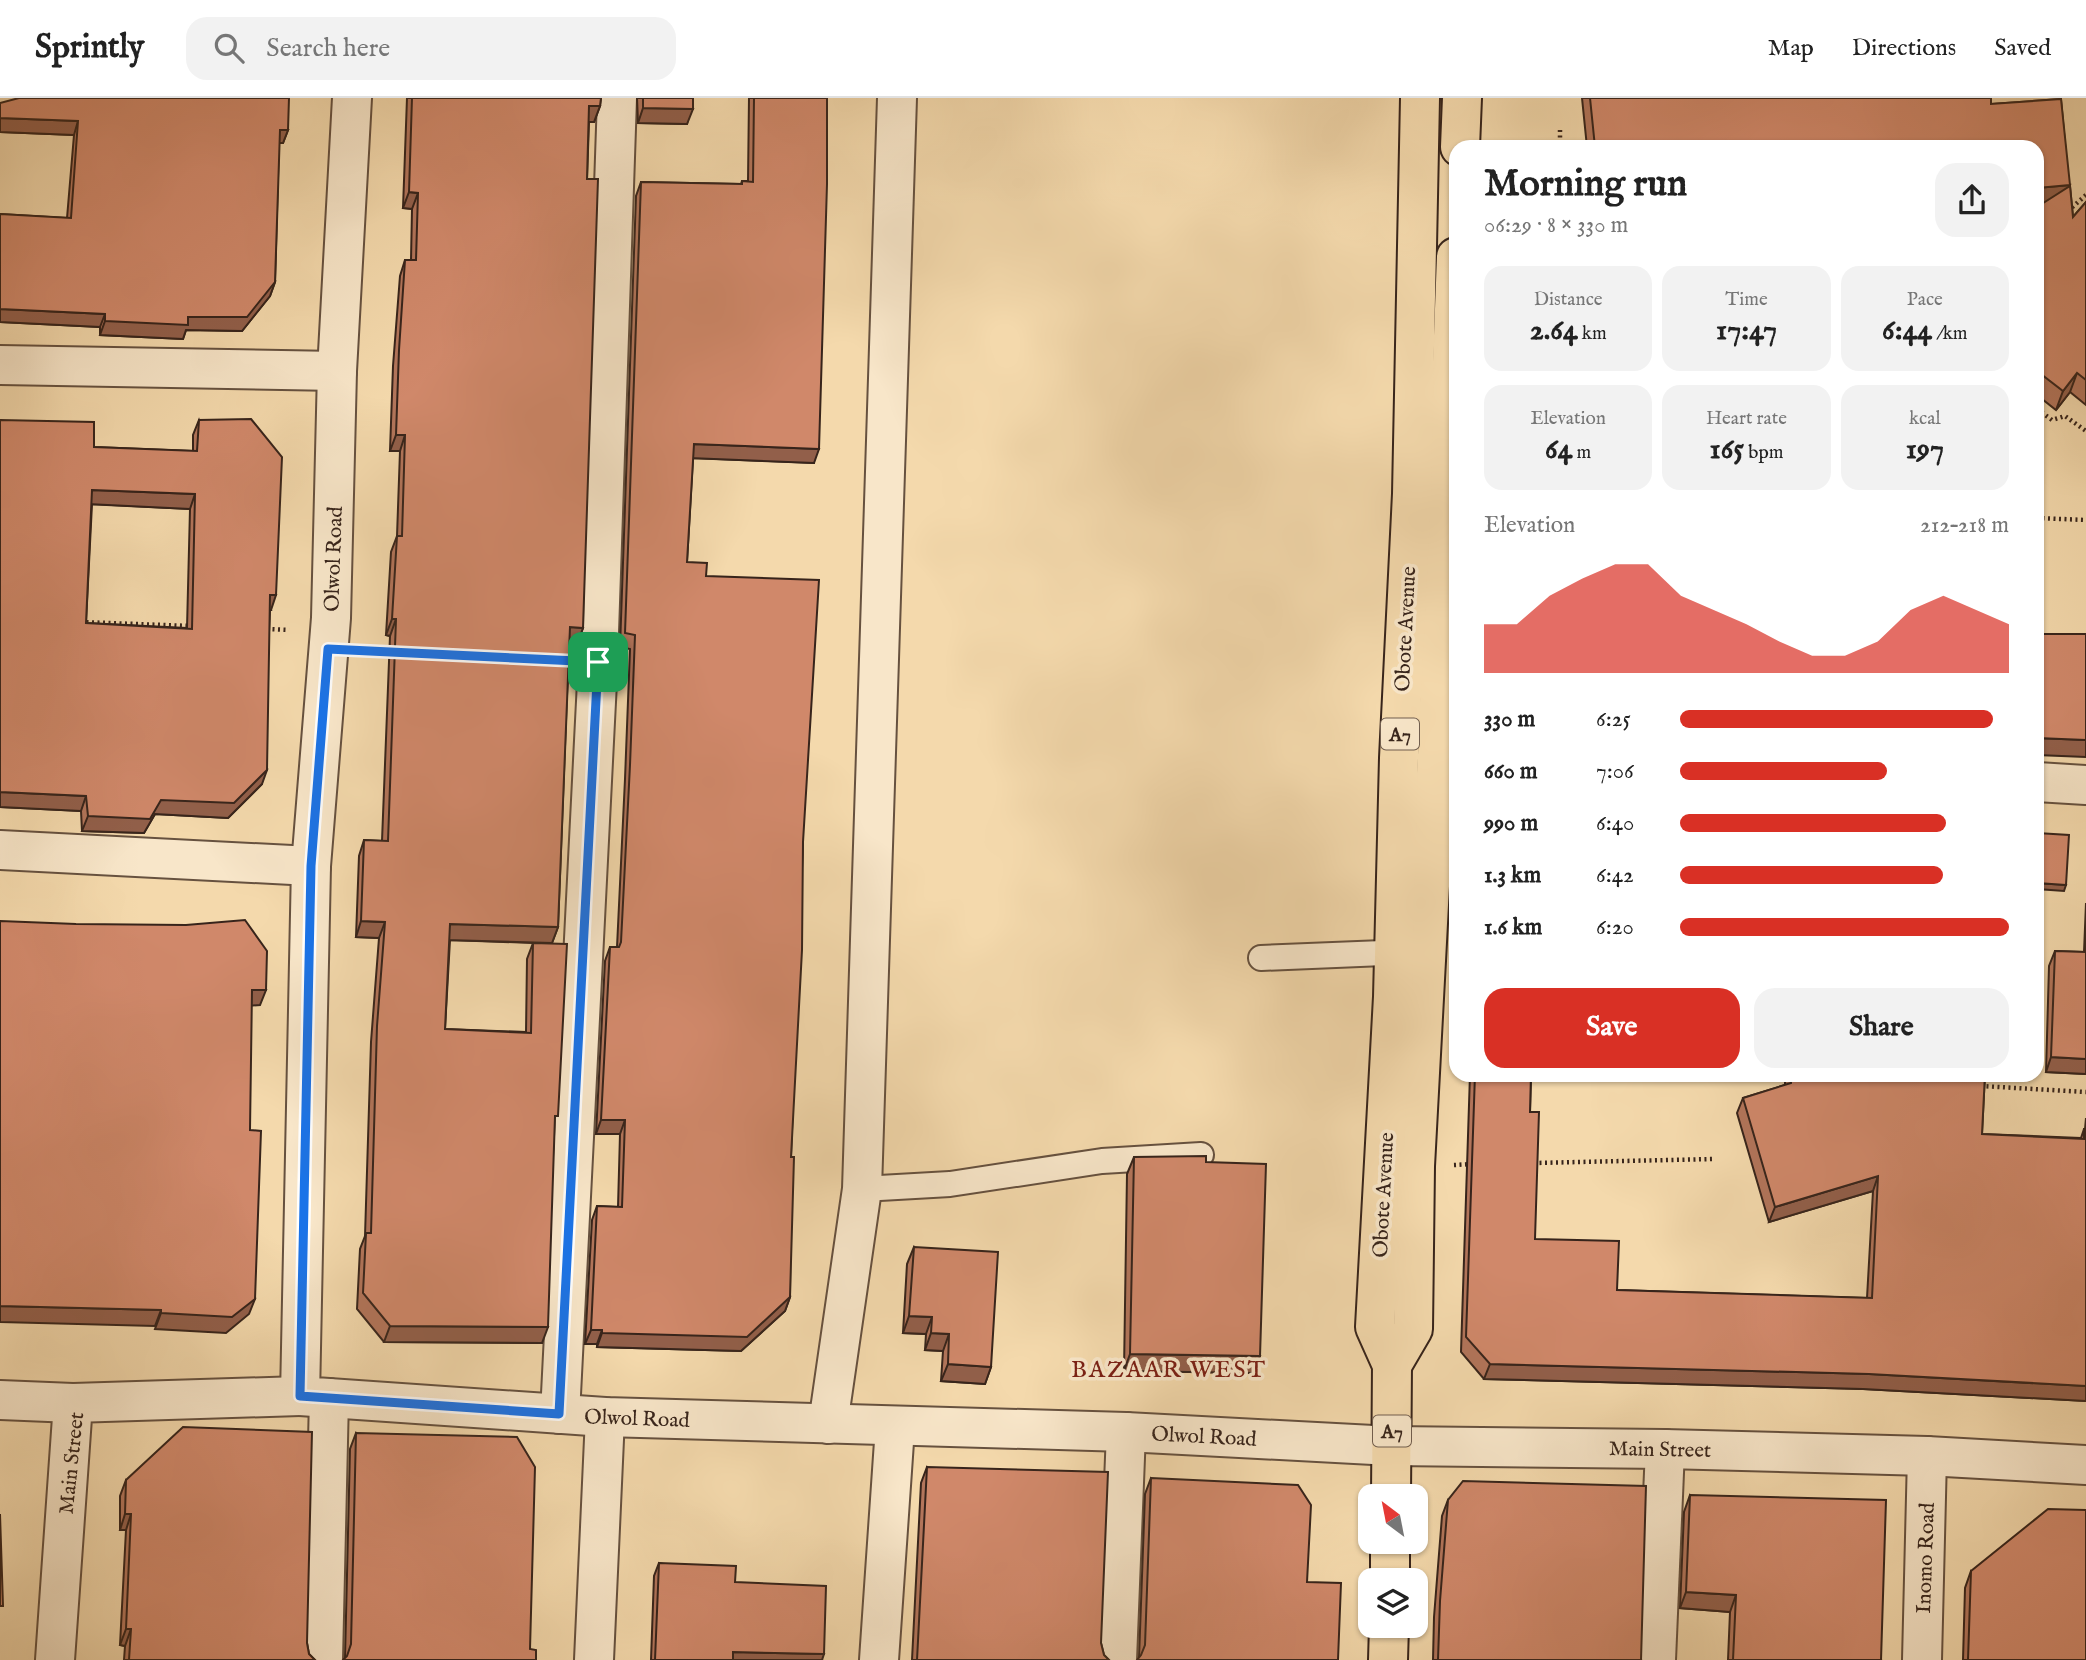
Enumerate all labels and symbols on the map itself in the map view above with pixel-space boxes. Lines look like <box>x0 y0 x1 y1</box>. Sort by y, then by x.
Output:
street label: Olwol Road <box>319 505 350 612</box>
street label: Obote Avenue <box>1390 565 1423 692</box>
pin <box>568 632 628 692</box>
road number: A7 <box>1381 719 1419 750</box>
street label: Obote Avenue <box>1368 1131 1401 1258</box>
district label: BAZAAR WEST <box>1071 1355 1267 1386</box>
street label: Olwol Road <box>584 1404 691 1435</box>
street label: Main Street <box>54 1411 91 1515</box>
road number: A7 <box>1373 1415 1411 1446</box>
street label: Olwol Road <box>1151 1421 1258 1454</box>
street label: Main Street <box>1609 1436 1711 1465</box>
north arrow <box>1358 1484 1428 1554</box>
street label: Inomo Road <box>1911 1501 1942 1614</box>

